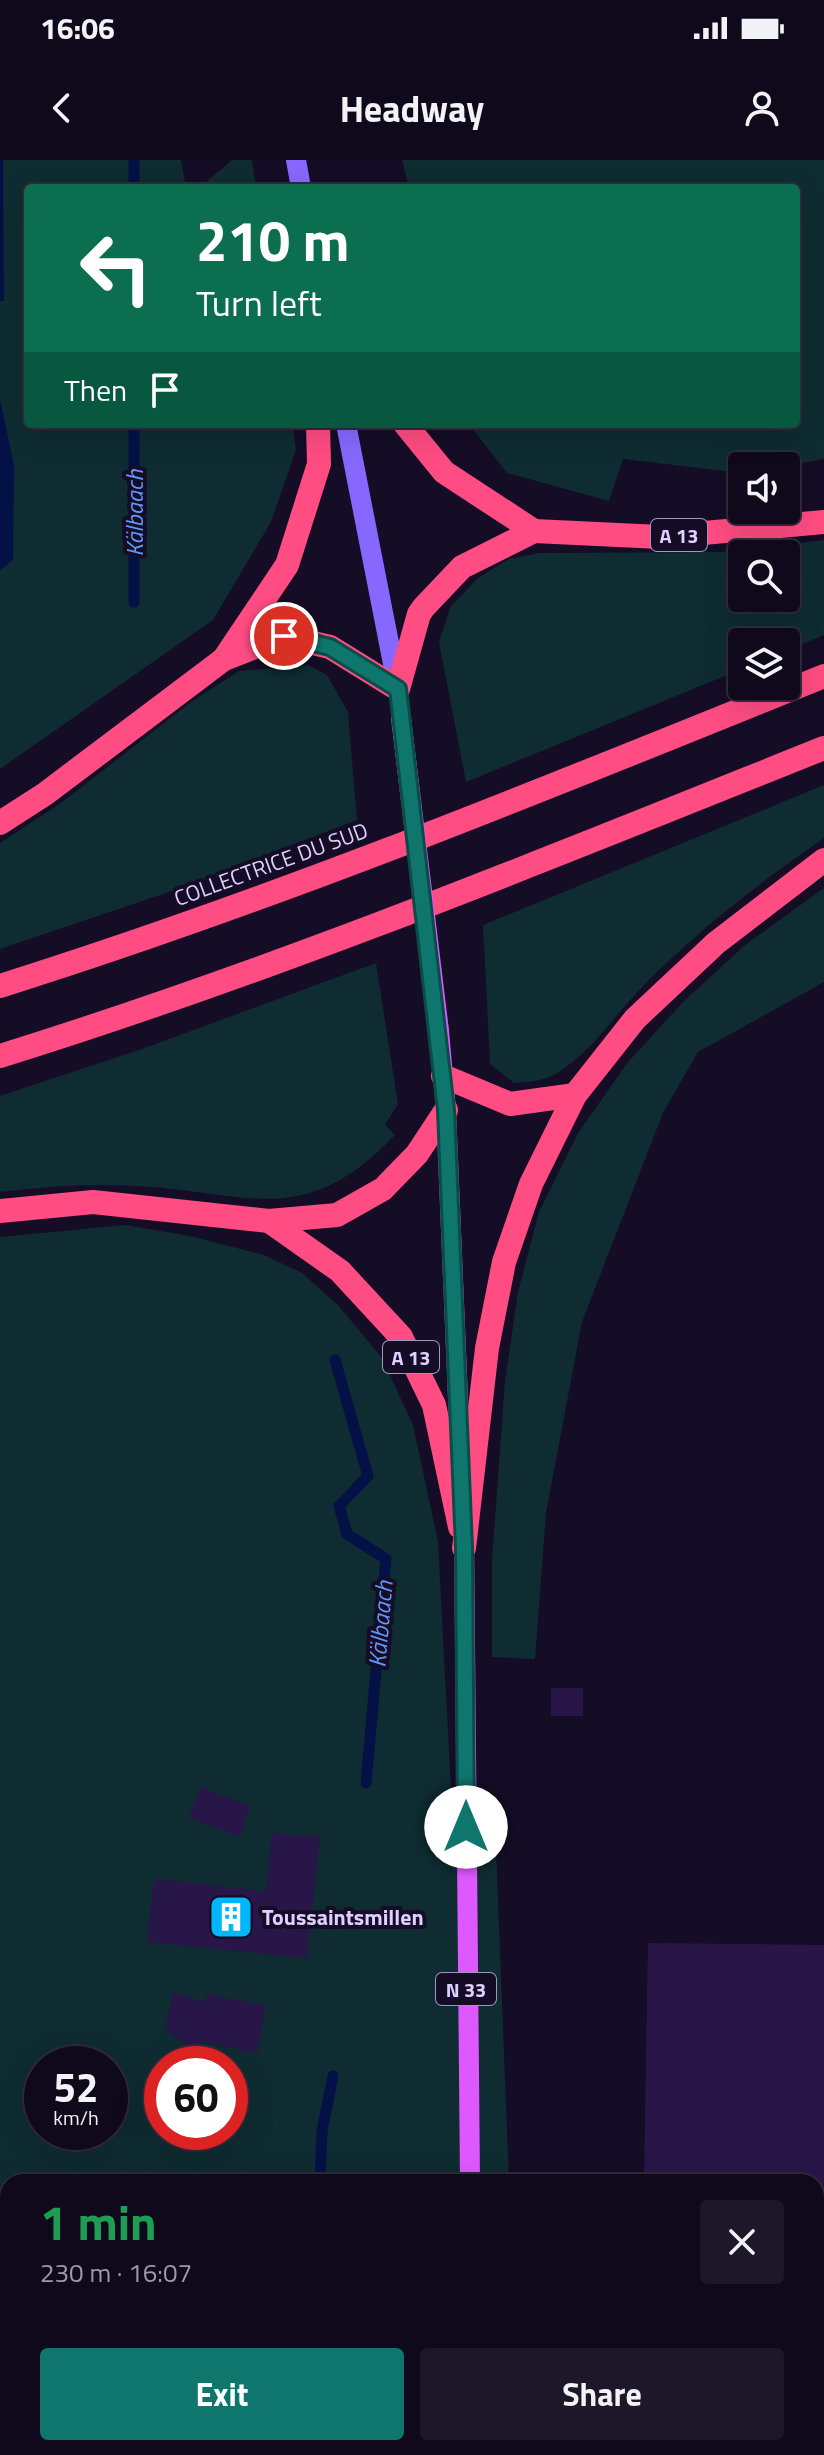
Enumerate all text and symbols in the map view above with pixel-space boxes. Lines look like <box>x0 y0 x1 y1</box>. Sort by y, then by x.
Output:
text: 16:06 <box>40 5 115 51</box>
text: Headway <box>340 81 484 136</box>
icon: back <box>40 86 84 130</box>
icon: person <box>740 86 784 130</box>
text: 210 m <box>196 198 349 283</box>
icon: left <box>64 216 168 320</box>
text: Turn left <box>196 275 322 330</box>
text: Then <box>64 367 127 413</box>
icon: arrive <box>143 368 187 412</box>
map controls <box>728 452 800 700</box>
button: sound <box>728 452 800 524</box>
water label: Kälbaach <box>116 469 152 556</box>
road number: A 13 <box>651 519 707 551</box>
button: search <box>728 540 800 612</box>
pin <box>250 602 318 670</box>
icon: arrive <box>262 614 306 658</box>
button: layers <box>728 628 800 700</box>
street label: COLLECTRICE DU SUD <box>169 813 373 915</box>
road number: A 13 <box>383 1341 439 1373</box>
water label: Kälbaach <box>358 1578 402 1669</box>
position arrow <box>424 1785 508 1869</box>
building icon: Toussaintsmillen <box>207 1893 255 1941</box>
place label: Toussaintsmillen <box>262 1900 424 1934</box>
road number: N 33 <box>436 1973 496 2005</box>
speed limit sign: 60 <box>144 2046 248 2150</box>
text: 52 <box>54 2057 98 2118</box>
text: km/h <box>53 2102 99 2133</box>
text: 1 min <box>40 2186 157 2259</box>
button: close <box>700 2200 784 2284</box>
text: 230 m · 16:07 <box>40 2253 192 2292</box>
button: Exit <box>40 2348 404 2440</box>
button: Share <box>420 2348 784 2440</box>

